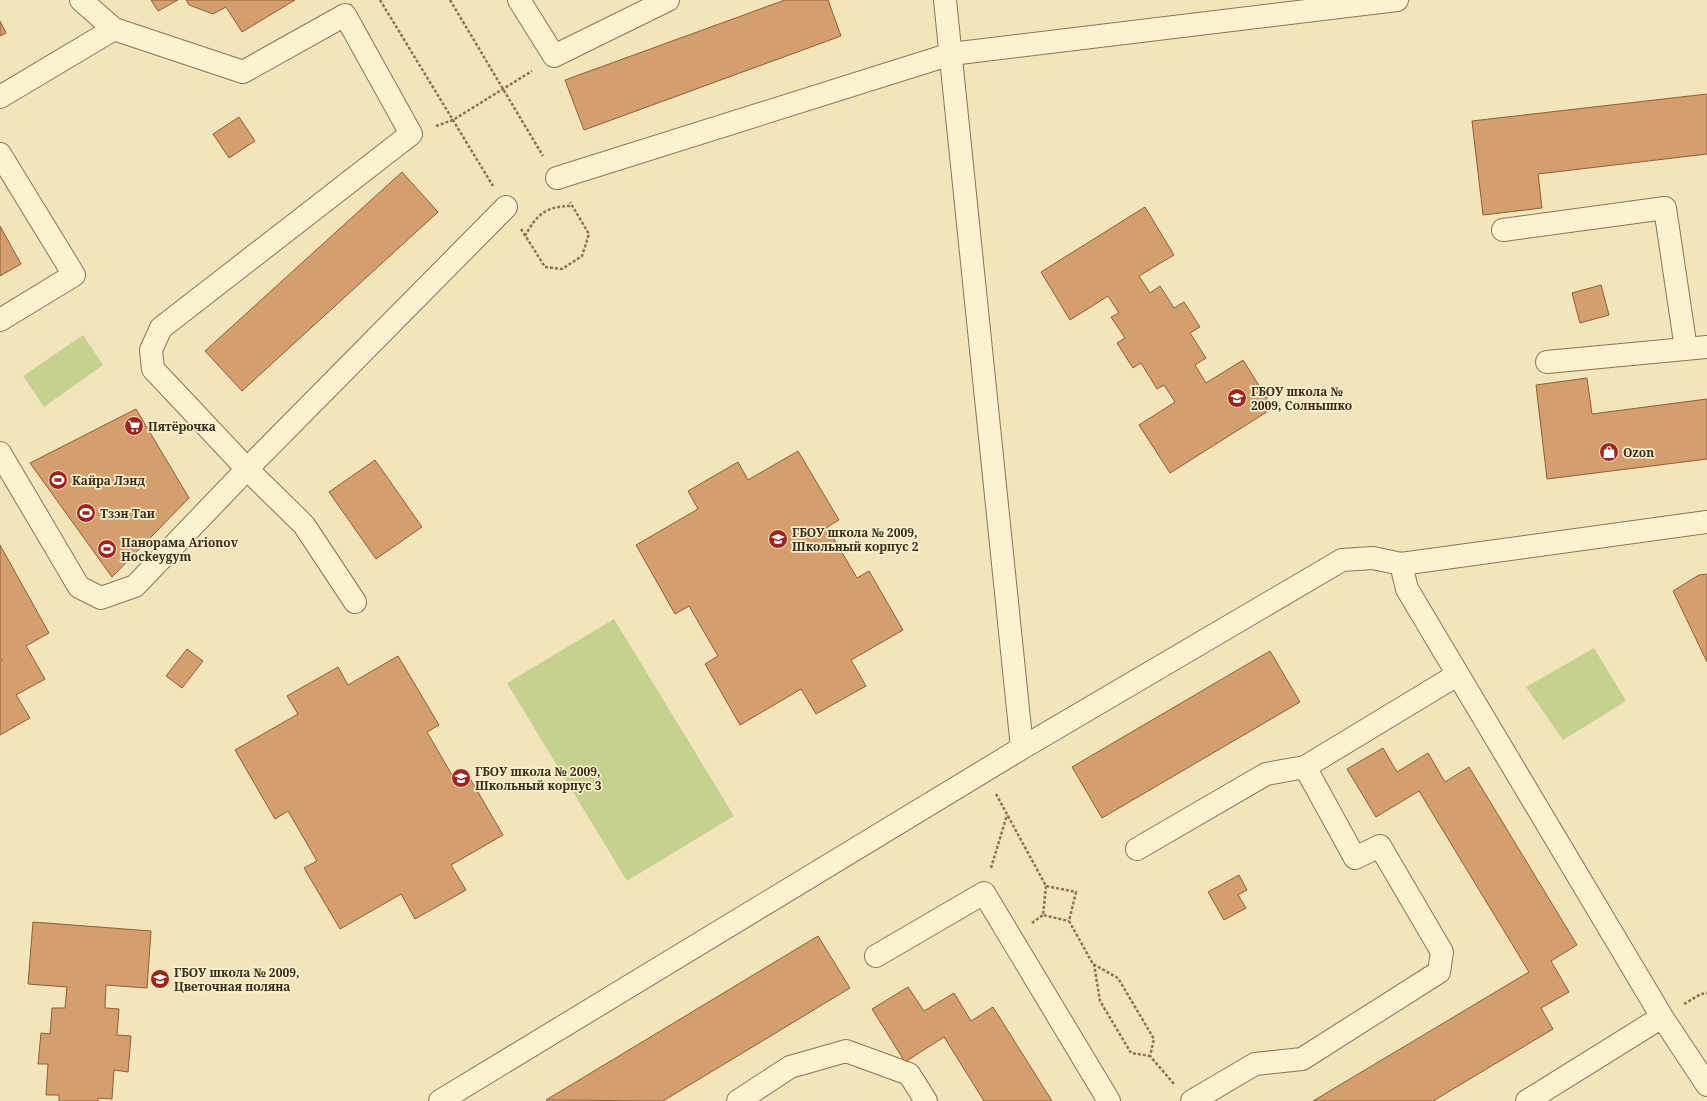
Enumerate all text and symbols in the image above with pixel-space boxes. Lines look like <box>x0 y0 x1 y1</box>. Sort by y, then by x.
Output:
place label: ГБОУ школа № 2009, Солнышко <box>1251 383 1352 414</box>
school or university icon: ГБОУ школа № 2009, Солнышко <box>1226 387 1248 409</box>
supermarket icon: Пятёрочка <box>123 415 145 437</box>
place label: Пятёрочка <box>148 418 216 435</box>
shop icon: Ozon <box>1598 441 1620 463</box>
place label: Ozon <box>1623 444 1654 461</box>
sports icon: Кайра Лэнд <box>47 469 69 491</box>
place label: Кайра Лэнд <box>72 472 145 489</box>
sports icon: Тзэн Таи <box>75 502 97 524</box>
place label: Тзэн Таи <box>100 505 155 522</box>
place label: ГБОУ школа № 2009, Школьный корпус 2 <box>792 524 919 555</box>
school or university icon: ГБОУ школа № 2009, Школьный корпус 2 <box>767 528 789 550</box>
place label: Панорама Arionov Hockeygym <box>121 534 239 565</box>
sports icon: Панорама Arionov Hockeygym <box>96 538 118 560</box>
place label: ГБОУ школа № 2009, Школьный корпус 3 <box>475 763 602 794</box>
school or university icon: ГБОУ школа № 2009, Школьный корпус 3 <box>450 767 472 789</box>
place label: ГБОУ школа № 2009, Цветочная поляна <box>174 964 300 995</box>
school or university icon: ГБОУ школа № 2009, Цветочная поляна <box>149 968 171 990</box>

